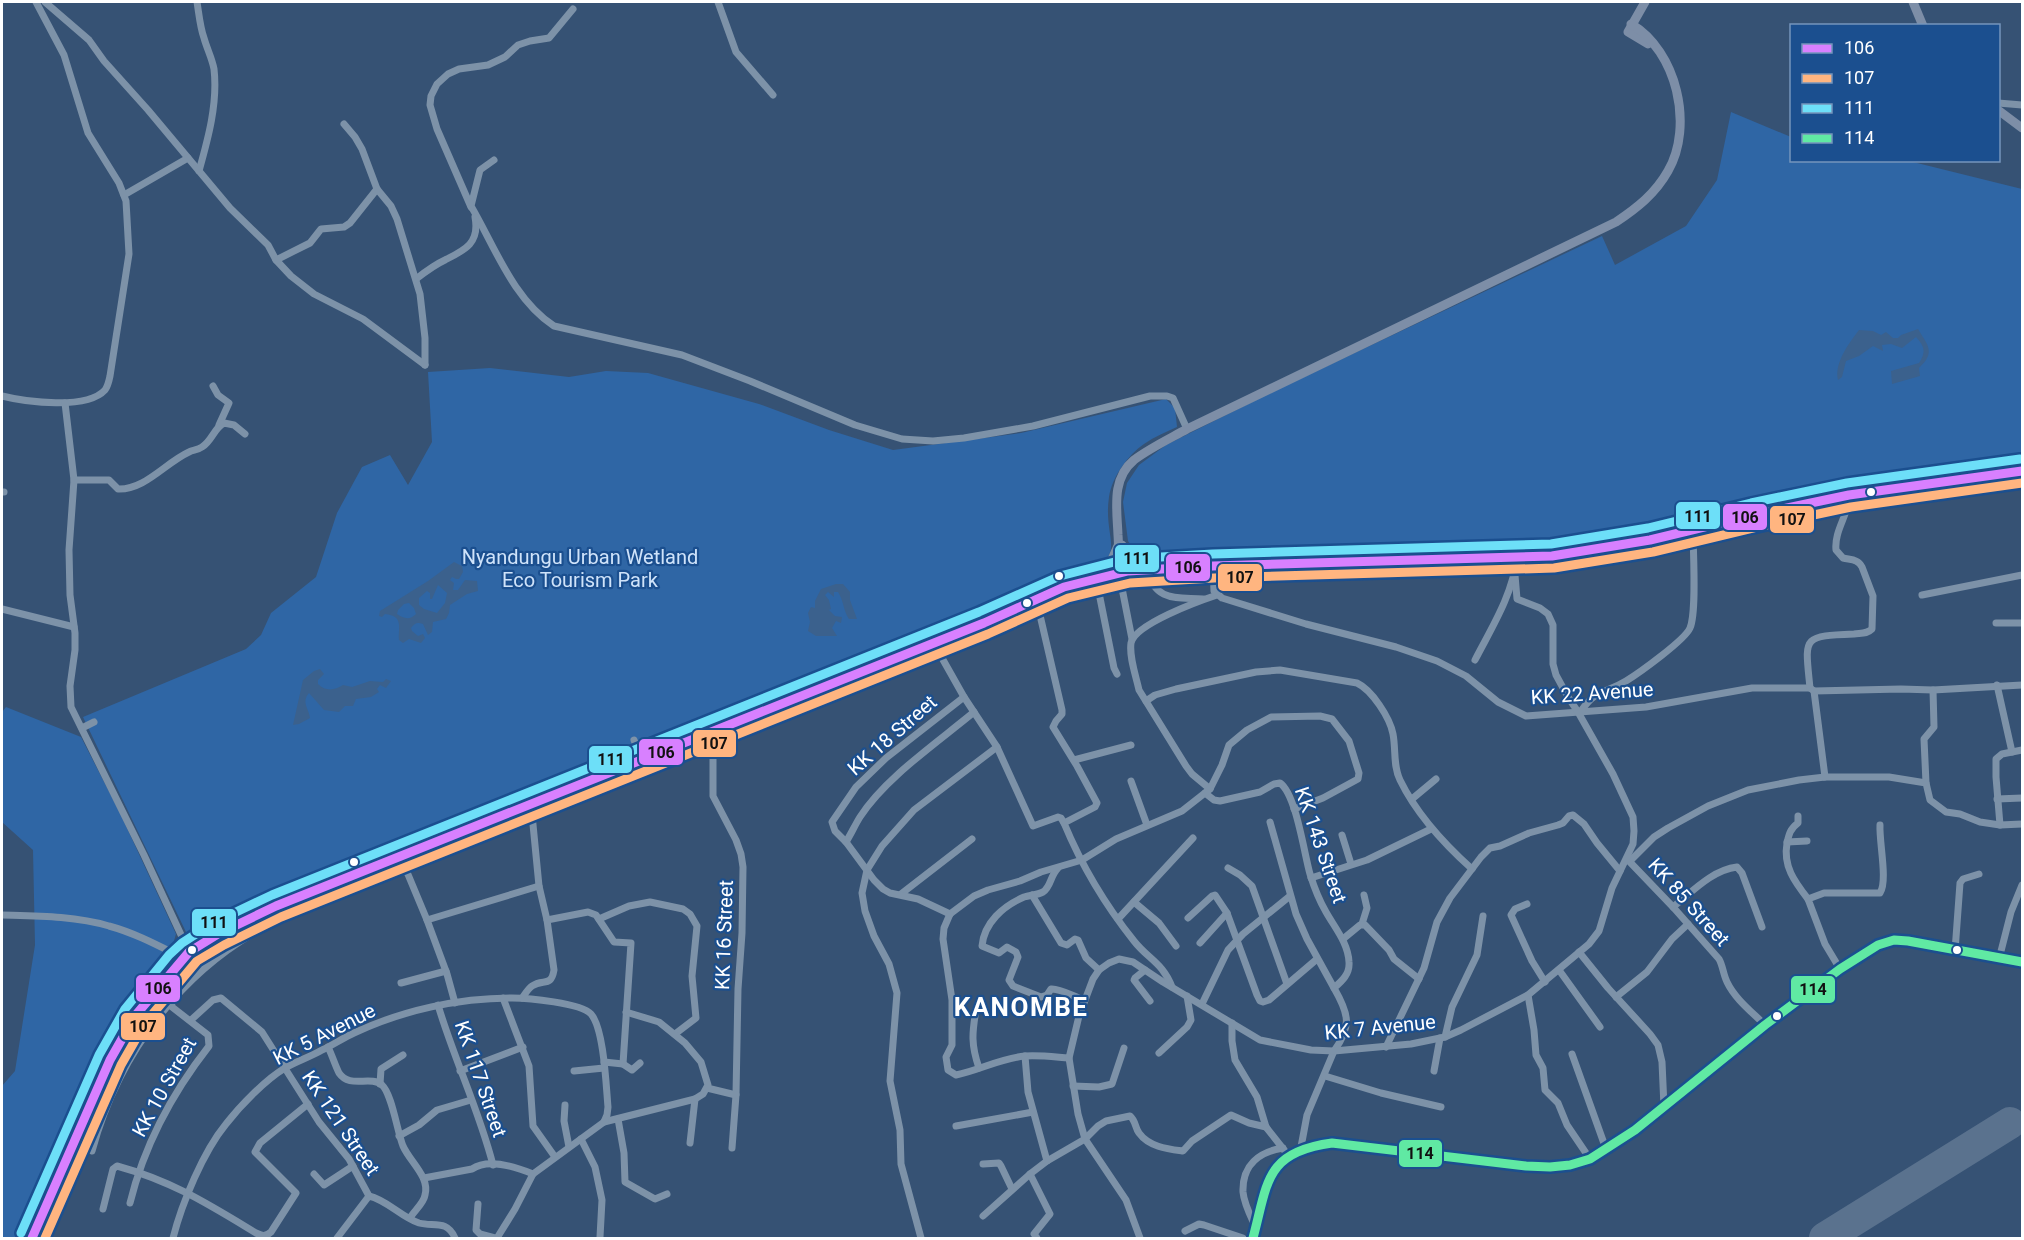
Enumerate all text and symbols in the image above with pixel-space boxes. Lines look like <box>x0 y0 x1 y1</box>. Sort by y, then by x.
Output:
legend <box>1790 24 2000 162</box>
text: 106 <box>1844 37 1874 58</box>
text: 107 <box>1844 67 1874 88</box>
text: 111 <box>1844 97 1874 118</box>
text: 114 <box>1844 127 1874 148</box>
unlabelled marker <box>1865 486 1877 498</box>
line badge: 111 <box>1675 501 1721 530</box>
line badge: 106 <box>1722 503 1768 531</box>
line badge: 107 <box>1769 505 1815 534</box>
text: 111 <box>1684 507 1712 526</box>
text: 106 <box>1731 508 1759 527</box>
text: 107 <box>1778 510 1806 529</box>
line badge: 111 <box>1114 544 1160 573</box>
park label: Nyandungu Urban Wetland Eco Tourism Park <box>462 545 698 592</box>
text: 111 <box>1123 549 1151 568</box>
line badge: 106 <box>1165 553 1211 582</box>
text: 106 <box>1174 558 1202 577</box>
line badge: 107 <box>1217 563 1263 592</box>
text: 107 <box>1226 568 1254 587</box>
unlabelled marker <box>1053 570 1065 582</box>
unlabelled marker <box>1021 597 1033 609</box>
street label: KK 22 Avenue <box>1530 677 1654 709</box>
street label: KK 18 Street <box>843 690 941 780</box>
line badge: 107 <box>692 729 737 758</box>
text: 107 <box>700 734 728 753</box>
line badge: 106 <box>638 738 684 766</box>
text: 106 <box>647 743 675 762</box>
line badge: 111 <box>588 745 633 774</box>
text: 111 <box>597 750 625 769</box>
street label: KK 143 Street <box>1290 784 1352 906</box>
street label: KK 85 Street <box>1643 853 1735 951</box>
unlabelled marker <box>348 856 360 868</box>
street label: KK 16 Street <box>710 879 738 991</box>
line badge: 111 <box>191 908 237 937</box>
text: 111 <box>200 913 228 932</box>
unlabelled marker <box>186 944 198 956</box>
unlabelled marker <box>1951 944 1963 956</box>
line badge: 106 <box>135 974 181 1003</box>
line badge: 114 <box>1790 975 1836 1004</box>
text: 106 <box>144 979 172 998</box>
text: 114 <box>1799 980 1827 999</box>
district label: KANOMBE <box>954 992 1088 1022</box>
street label: KK 5 Avenue <box>269 998 379 1070</box>
street label: KK 7 Avenue <box>1323 1009 1437 1045</box>
unlabelled marker <box>1771 1010 1783 1022</box>
line badge: 107 <box>120 1012 166 1041</box>
text: 107 <box>129 1017 157 1036</box>
street label: KK 117 Street <box>450 1018 512 1140</box>
street label: KK 10 Street <box>127 1033 201 1141</box>
street label: KK 121 Street <box>297 1066 385 1180</box>
line badge: 114 <box>1398 1139 1443 1168</box>
text: 114 <box>1406 1144 1434 1163</box>

